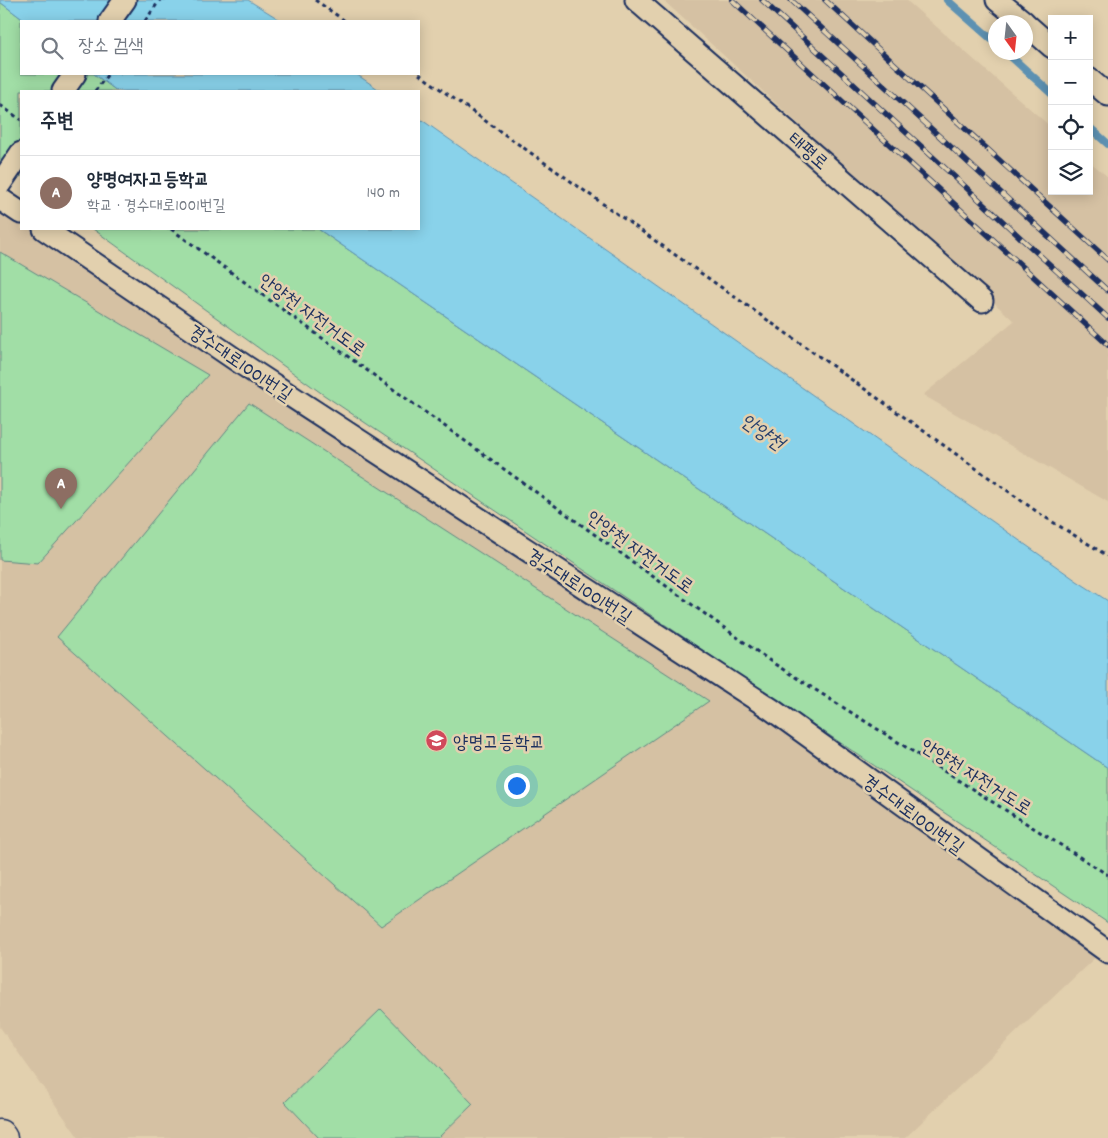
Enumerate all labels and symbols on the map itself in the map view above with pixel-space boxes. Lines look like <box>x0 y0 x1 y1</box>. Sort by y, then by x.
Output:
north arrow <box>988 15 1033 60</box>
street label: 태평로 <box>781 127 833 178</box>
street label: 안양천 자전거도로 <box>252 269 370 365</box>
street label: 경수대로1001번길 <box>181 320 297 410</box>
water label: 안양천 <box>733 408 791 460</box>
pin: A <box>45 468 77 509</box>
street label: 안양천 자전거도로 <box>580 506 698 602</box>
street label: 경수대로1001번길 <box>520 544 636 632</box>
school or university icon: 양명고등학교 <box>425 729 449 753</box>
place label: 양명고등학교 <box>453 731 545 758</box>
street label: 안양천 자전거도로 <box>914 734 1036 824</box>
street label: 경수대로1001번길 <box>855 769 969 862</box>
your location <box>504 773 530 799</box>

